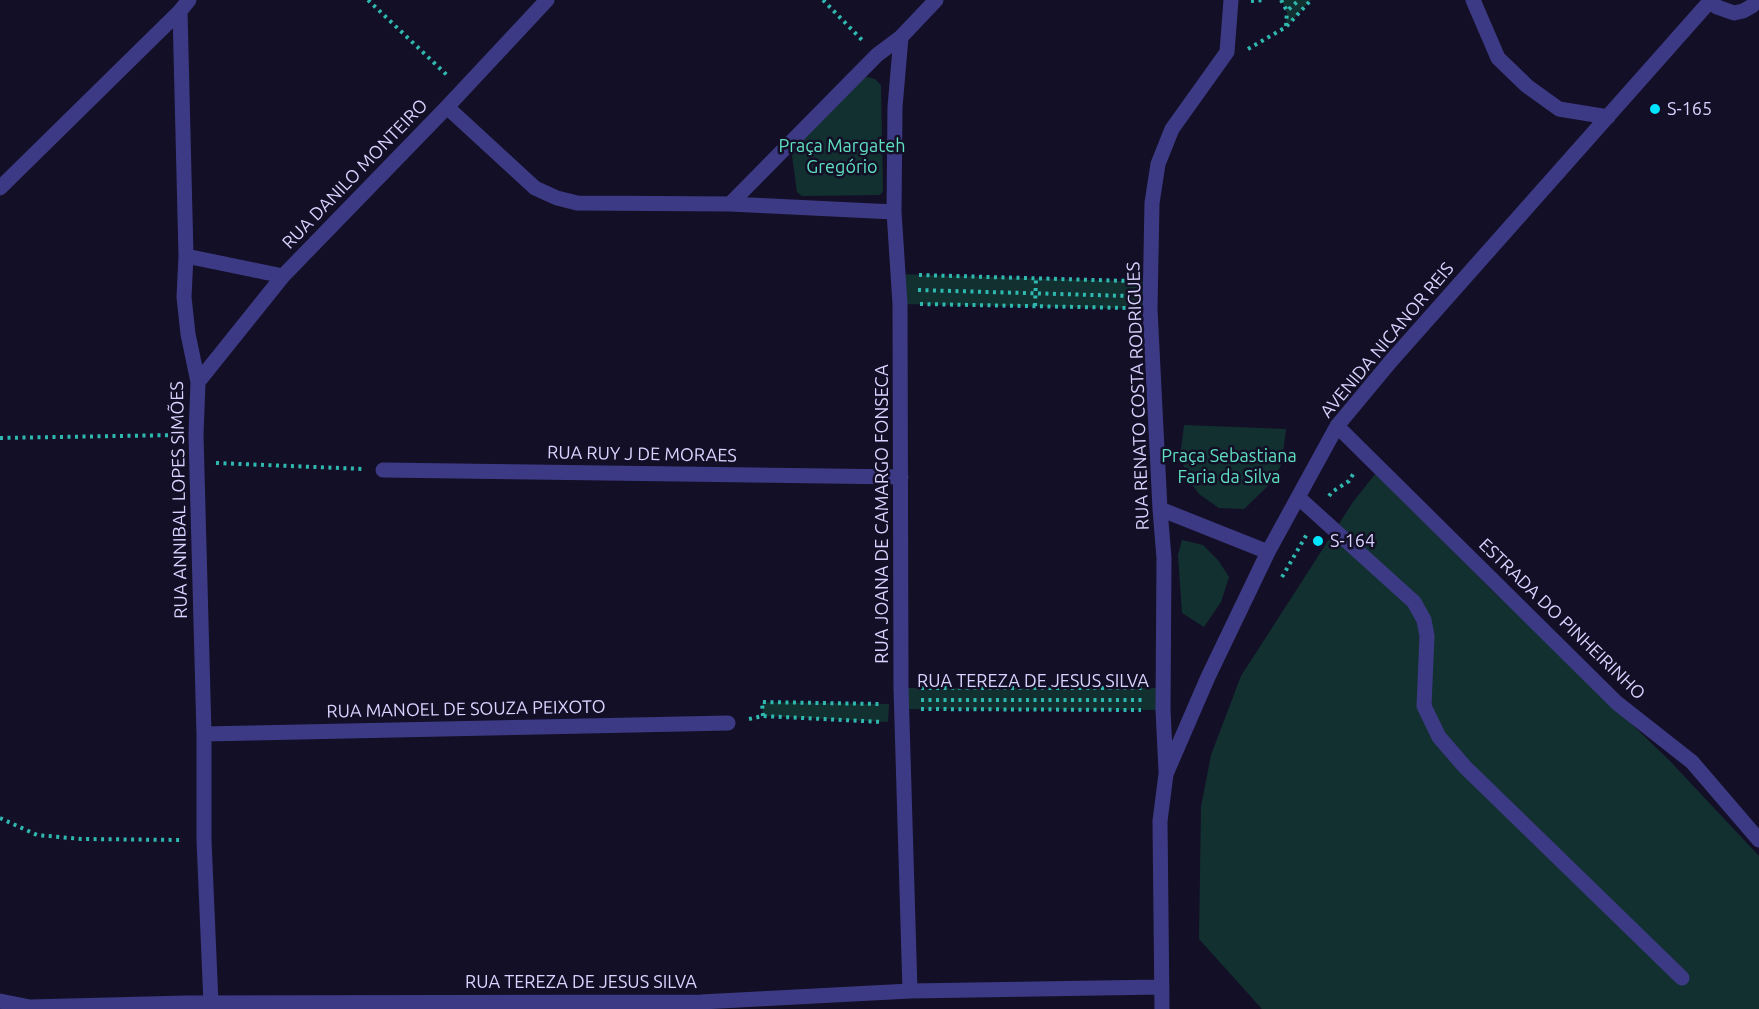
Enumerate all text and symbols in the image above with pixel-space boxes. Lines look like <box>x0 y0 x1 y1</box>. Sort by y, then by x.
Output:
street label: RUA DANILO MONTEIRO <box>278 95 432 253</box>
place label: S-165 <box>1667 98 1712 120</box>
marker: S-165 <box>1648 102 1662 116</box>
park label: Praça Margateh Gregório <box>778 135 906 178</box>
street label: AVENIDA NICANOR REIS <box>1316 258 1458 422</box>
street label: RUA RENATO COSTA RODRIGUES <box>1123 261 1153 531</box>
street label: RUA JOANA DE CAMARGO FONSECA <box>871 364 893 664</box>
street label: RUA ANNIBAL LOPES SIMÕES <box>166 381 192 619</box>
street label: RUA RUY J DE MORAES <box>547 442 737 466</box>
park label: Praça Sebastiana Faria da Silva <box>1161 445 1297 488</box>
place label: S-164 <box>1330 530 1375 552</box>
marker: S-164 <box>1311 534 1325 548</box>
street label: ESTRADA DO PINHEIRINHO <box>1474 534 1650 704</box>
street label: RUA TEREZA DE JESUS SILVA <box>917 670 1149 692</box>
street label: RUA MANOEL DE SOUZA PEIXOTO <box>326 696 606 722</box>
street label: RUA TEREZA DE JESUS SILVA <box>465 971 697 993</box>

